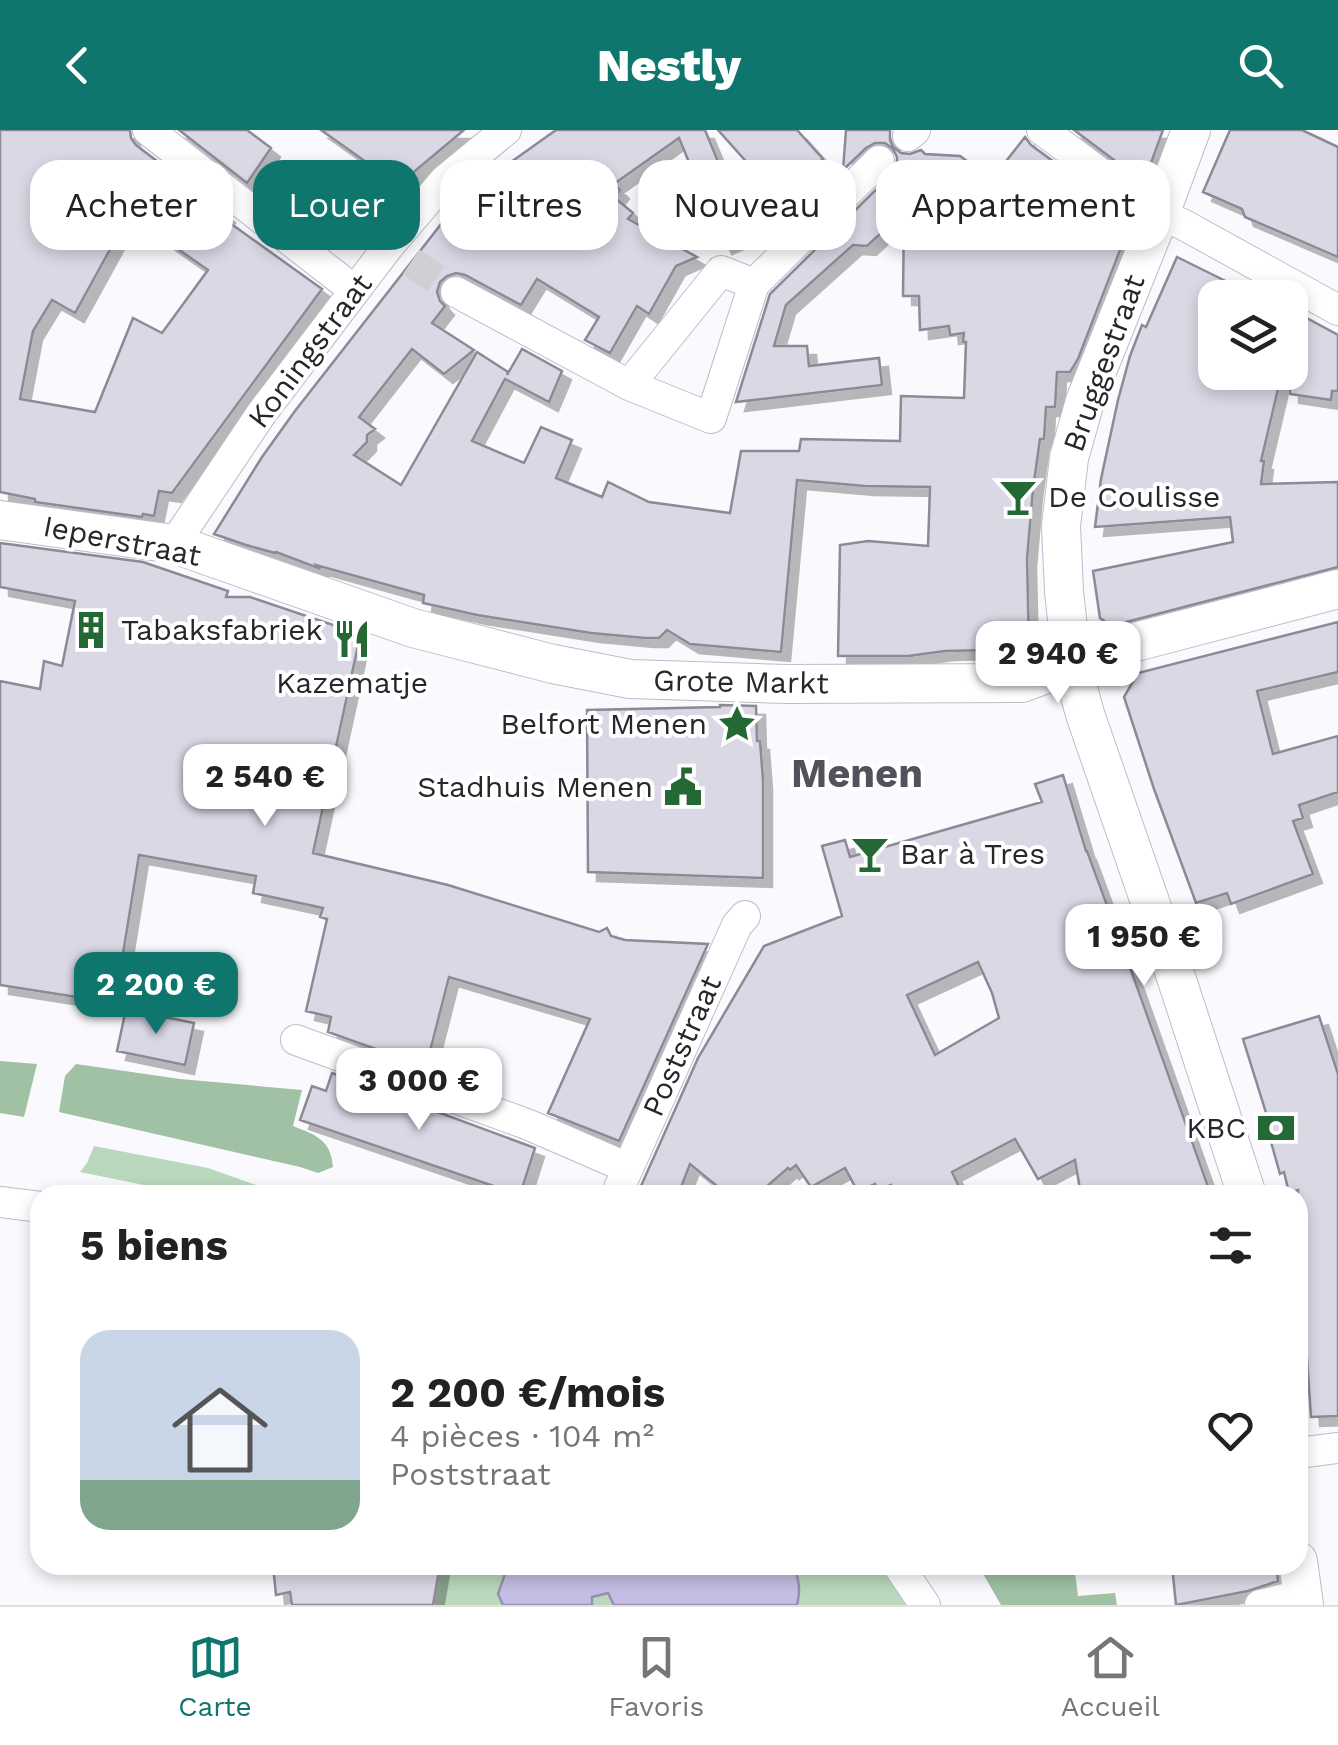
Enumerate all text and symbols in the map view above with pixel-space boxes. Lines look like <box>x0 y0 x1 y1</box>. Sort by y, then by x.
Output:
icon: back <box>50 38 105 93</box>
icon: search <box>1233 38 1288 93</box>
text: Nestly <box>597 39 741 92</box>
chip: Acheter <box>30 160 233 250</box>
chip: Louer <box>253 160 420 250</box>
chip: Filtres <box>440 160 618 250</box>
chip: Nouveau <box>638 160 856 250</box>
chip: Appartement <box>876 160 1170 250</box>
street label: Koningstraat <box>240 267 379 435</box>
street label: Bruggestraat <box>1055 269 1152 456</box>
map controls <box>1198 280 1308 390</box>
button: layers <box>1198 280 1308 390</box>
bar icon: De Coulisse <box>997 476 1039 518</box>
place label: De Coulisse <box>1048 479 1220 514</box>
street label: Ieperstraat <box>40 508 204 573</box>
building icon: Tabaksfabriek <box>70 609 112 651</box>
place label: Tabaksfabriek <box>121 612 323 647</box>
restaurant icon: Kazematje <box>331 618 373 660</box>
pin: 2 940 € <box>966 621 1150 706</box>
text: 2 940 € <box>998 634 1118 672</box>
street label: Grote Markt <box>653 662 830 701</box>
place label: Kazematje <box>276 665 428 700</box>
place icon: Belfort Menen <box>716 703 758 745</box>
place label: Belfort Menen <box>500 706 707 741</box>
pin: 2 540 € <box>173 744 357 829</box>
district label: Menen <box>791 750 923 797</box>
text: 2 540 € <box>205 757 325 795</box>
public building icon: Stadhuis Menen <box>662 766 704 808</box>
place label: Stadhuis Menen <box>417 769 653 804</box>
bar icon: Bar à Tres <box>849 833 891 875</box>
place label: Bar à Tres <box>900 836 1045 871</box>
pin: 1 950 € <box>1052 904 1236 989</box>
text: 1 950 € <box>1087 917 1201 955</box>
pin: 2 200 € <box>64 952 248 1037</box>
text: 2 200 € <box>96 965 216 1003</box>
street label: Poststraat <box>635 970 728 1122</box>
pin: 3 000 € <box>327 1048 511 1133</box>
text: 3 000 € <box>358 1061 480 1099</box>
bank icon: KBC <box>1255 1107 1297 1149</box>
place label: KBC <box>1186 1110 1246 1145</box>
icon: filters <box>1203 1218 1258 1273</box>
text: 5 biens <box>80 1221 228 1270</box>
text: 2 200 €/mois <box>390 1368 665 1417</box>
icon: home <box>160 1370 280 1490</box>
icon: heart <box>1203 1403 1258 1458</box>
text: 4 pièces · 104 m² <box>390 1417 654 1455</box>
text: Poststraat <box>390 1455 551 1493</box>
tab: Carte <box>178 1630 252 1723</box>
tab: Favoris <box>608 1630 704 1723</box>
tab: Accueil <box>1061 1630 1160 1723</box>

